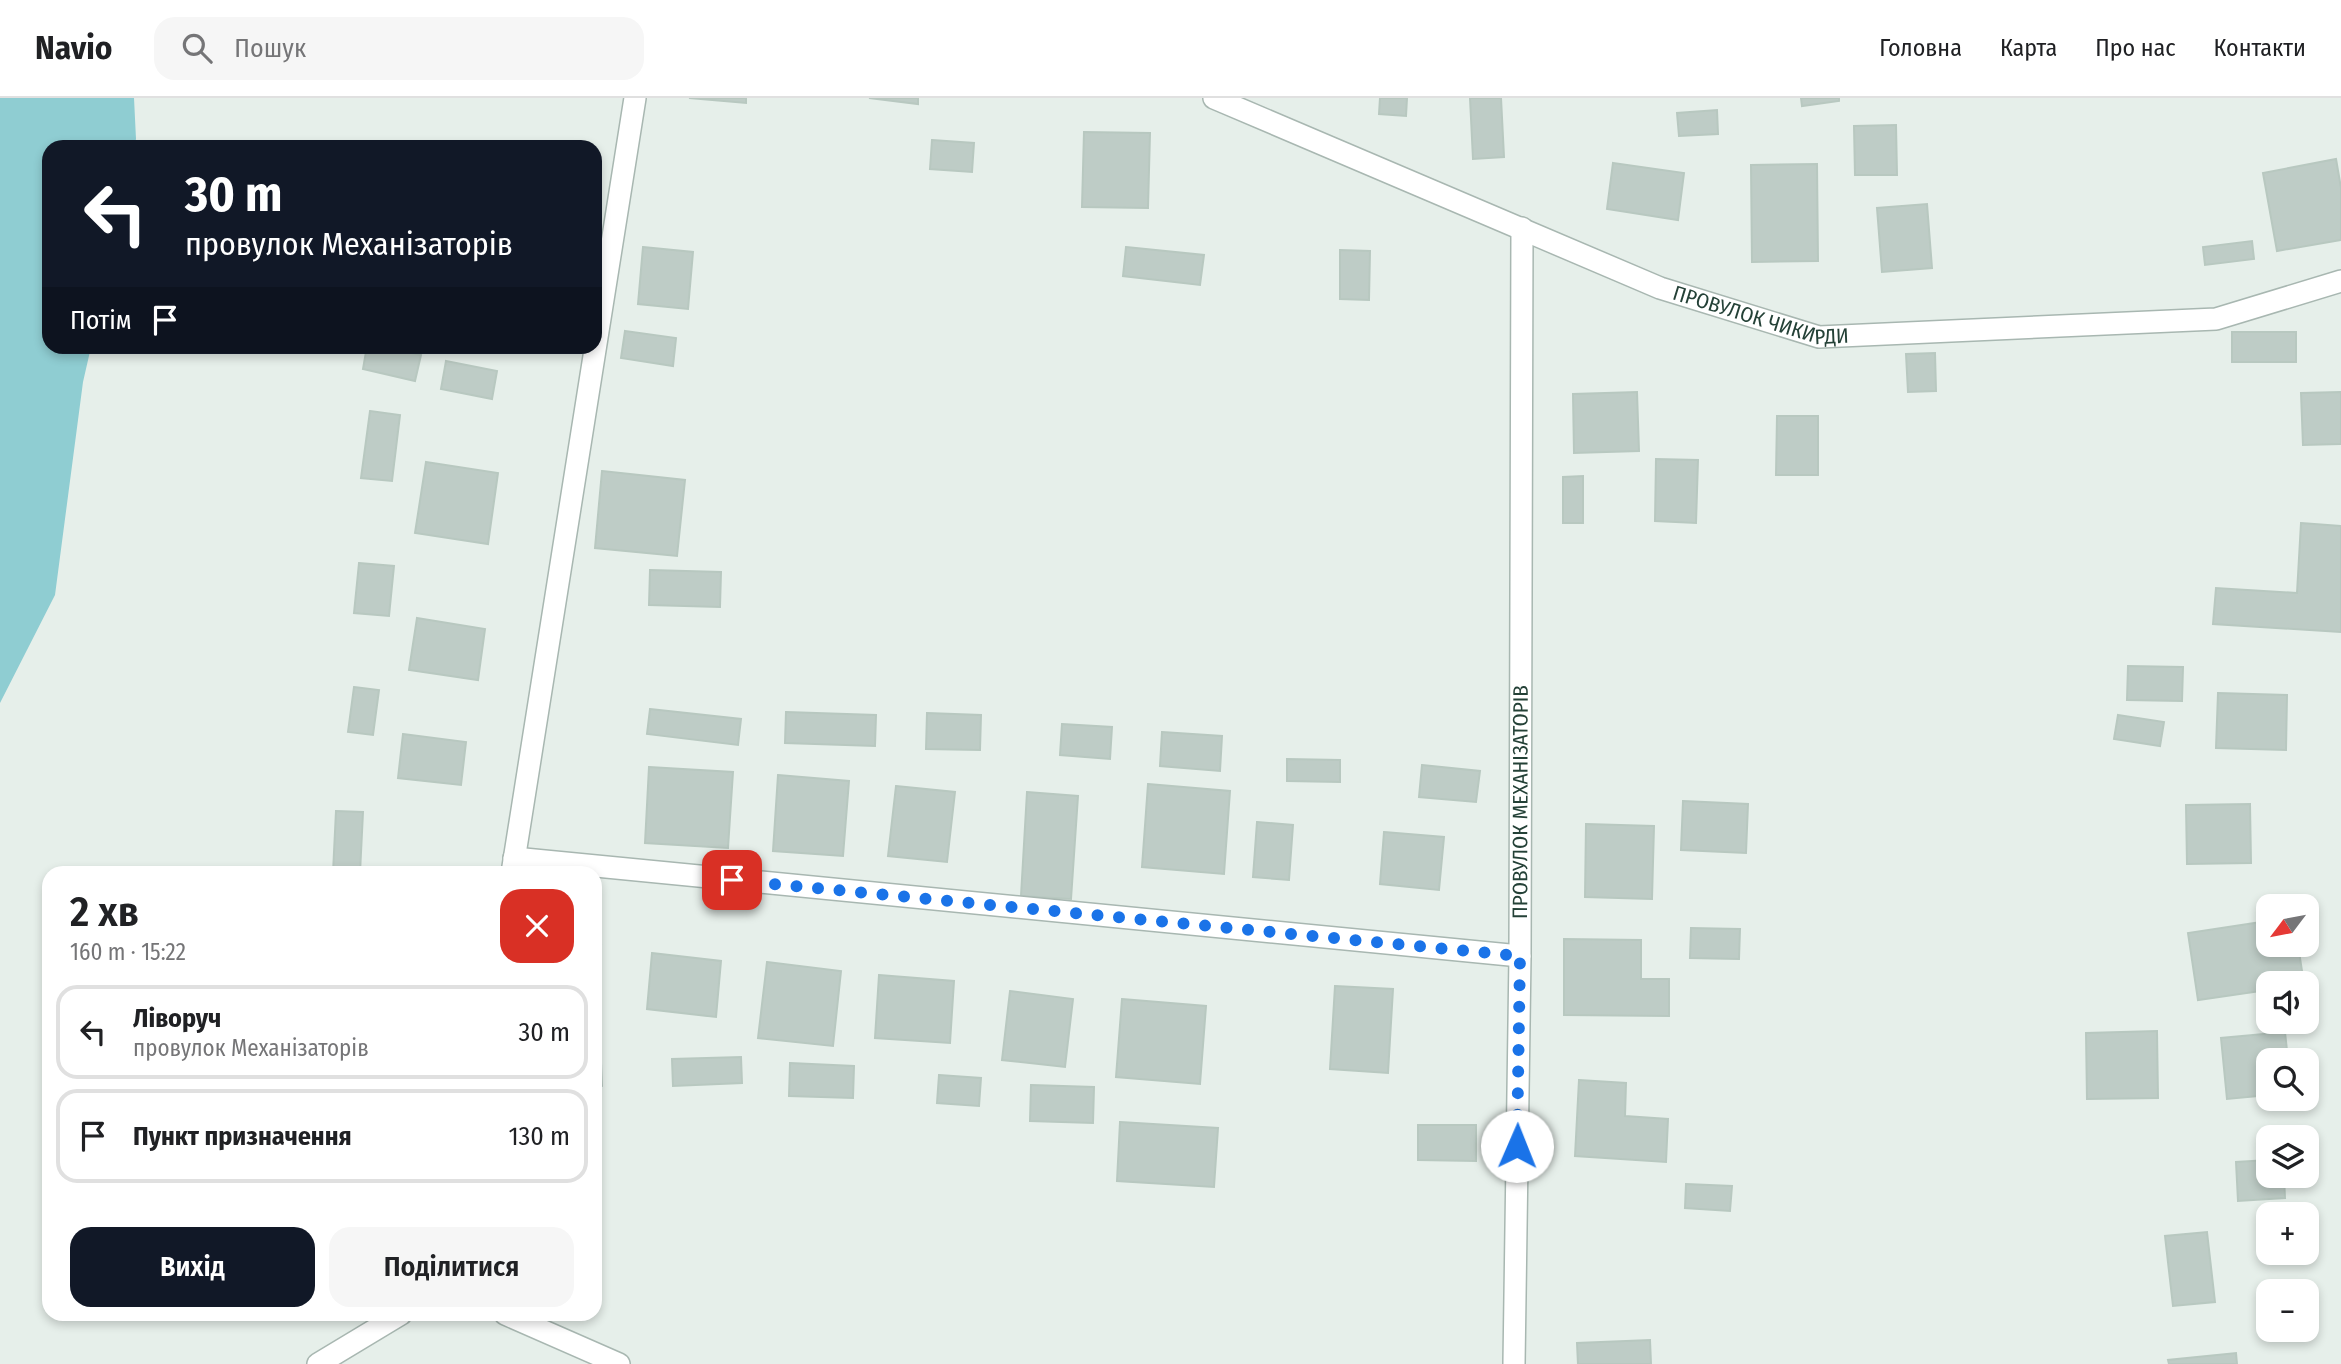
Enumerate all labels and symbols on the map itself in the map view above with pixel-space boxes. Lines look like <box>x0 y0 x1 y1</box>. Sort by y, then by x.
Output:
street label: ПРОВУЛОК ЧИКИРДИ <box>1670 280 1849 350</box>
street label: ПРОВУЛОК МЕХАНІЗАТОРІВ <box>1507 685 1534 919</box>
pin <box>702 850 762 910</box>
north arrow <box>2256 894 2319 957</box>
position arrow <box>1480 1109 1554 1183</box>

